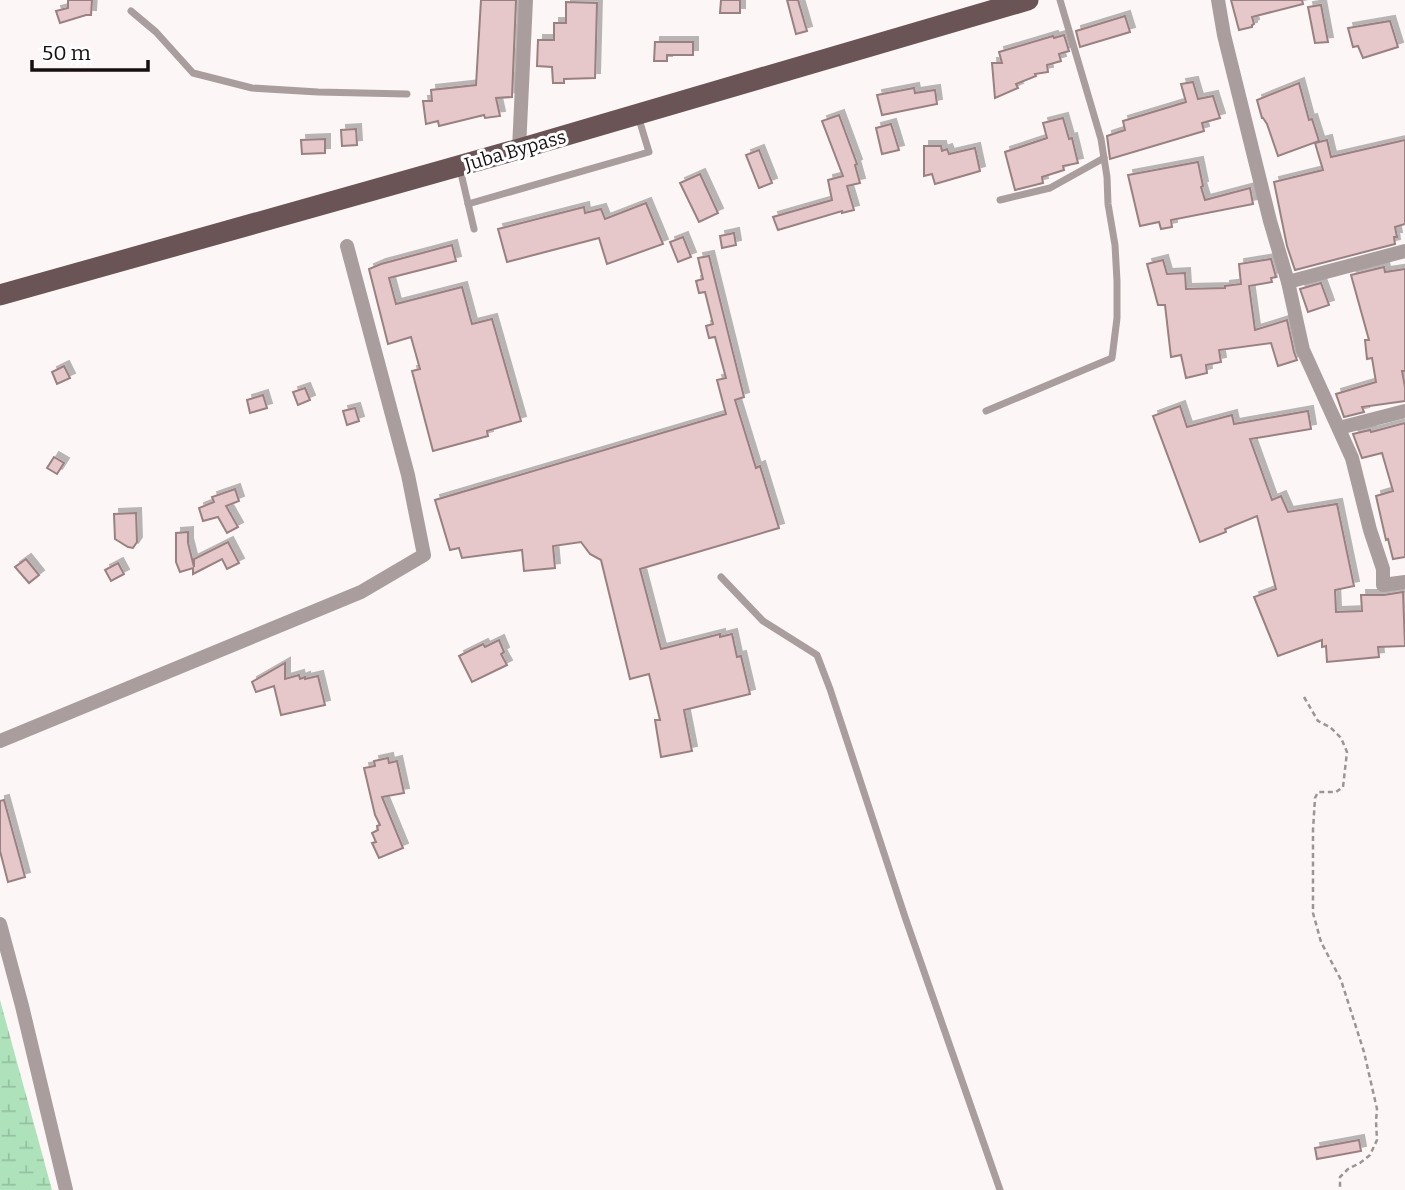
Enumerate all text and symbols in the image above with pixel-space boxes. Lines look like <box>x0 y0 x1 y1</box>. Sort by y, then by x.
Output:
scale bar <box>32 28 147 72</box>
text: 50 m <box>42 40 91 66</box>
street label: Juba Bypass <box>461 125 569 176</box>

